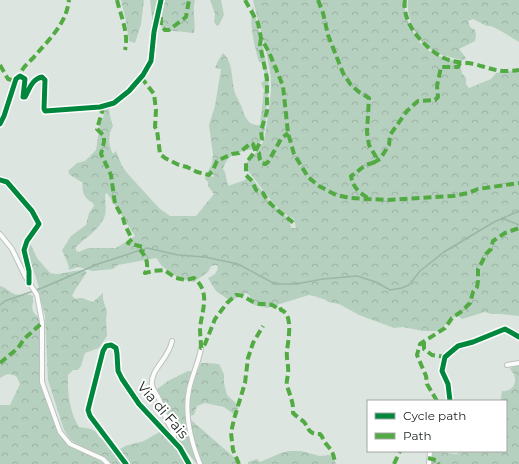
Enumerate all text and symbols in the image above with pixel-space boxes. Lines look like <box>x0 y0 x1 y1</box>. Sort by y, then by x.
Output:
street label: Via di Fais <box>133 378 193 442</box>
legend <box>367 400 507 452</box>
text: Cycle path <box>403 408 466 423</box>
text: Path <box>403 428 432 443</box>

